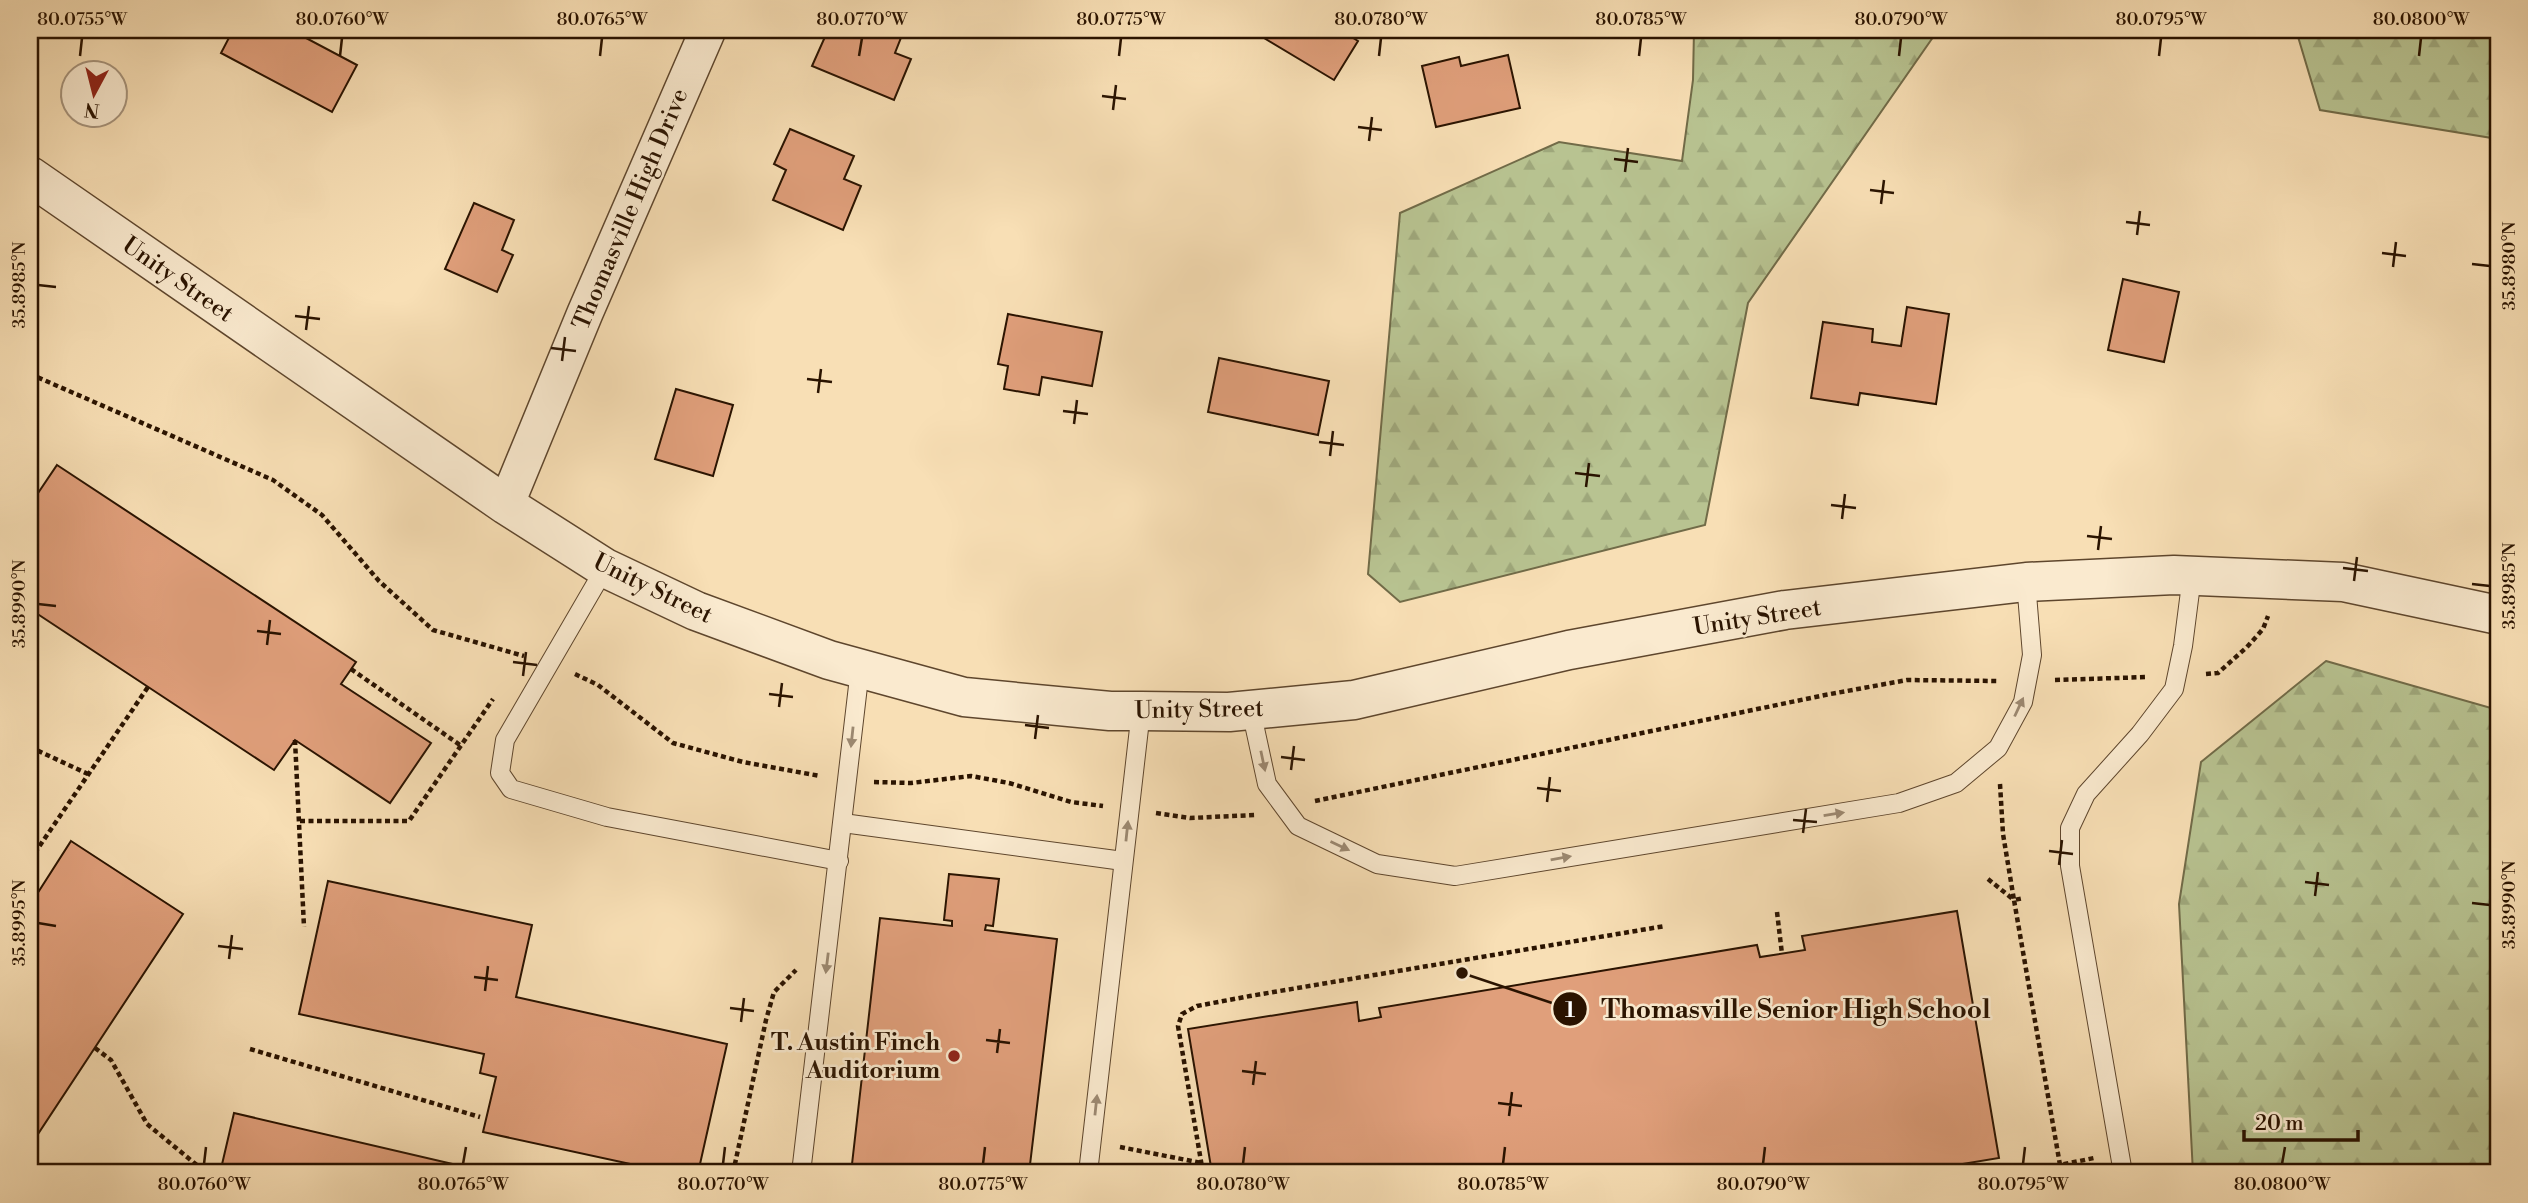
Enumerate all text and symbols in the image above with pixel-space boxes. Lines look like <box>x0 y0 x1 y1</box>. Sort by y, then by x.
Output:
text: 80.0755°W <box>37 8 128 31</box>
text: 80.0760°W <box>296 8 389 31</box>
text: 80.0765°W <box>557 8 648 31</box>
text: 80.0770°W <box>816 8 908 31</box>
text: 80.0775°W <box>1076 8 1166 31</box>
text: 80.0780°W <box>1334 8 1428 31</box>
text: 80.0785°W <box>1595 8 1687 31</box>
text: 80.0790°W <box>1854 8 1948 31</box>
text: 80.0795°W <box>2115 8 2207 31</box>
text: 80.0800°W <box>2373 8 2470 31</box>
north arrow <box>60 60 130 130</box>
street label: Thomasville High Drive <box>566 84 695 335</box>
text: N <box>83 97 101 123</box>
text: 35.8980°N <box>2498 221 2521 310</box>
street label: Unity Street <box>116 230 239 329</box>
text: 35.8985°N <box>8 241 31 328</box>
text: 35.8985°N <box>2498 542 2521 629</box>
street label: Unity Street <box>588 547 718 631</box>
text: 35.8990°N <box>8 559 31 648</box>
street label: Unity Street <box>1691 593 1824 643</box>
street label: Unity Street <box>1134 694 1264 726</box>
one-way arrow <box>2013 697 2025 717</box>
one-way arrow <box>847 726 858 748</box>
one-way arrow <box>1257 750 1268 772</box>
one-way arrow <box>1823 808 1845 819</box>
one-way arrow <box>1121 820 1132 842</box>
one-way arrow <box>1330 840 1350 852</box>
one-way arrow <box>1550 852 1572 863</box>
text: 35.8990°N <box>2498 860 2521 949</box>
text: 35.8995°N <box>8 879 31 966</box>
one-way arrow <box>822 952 833 974</box>
callout: Thomasville Senior High School <box>1552 986 2005 1033</box>
text: Thomasville Senior High School <box>1601 994 1991 1026</box>
text: 1 <box>1565 998 1575 1024</box>
place label: T. Austin Finch Auditorium <box>771 1028 940 1086</box>
marker: T. Austin Finch Auditorium <box>946 1048 962 1064</box>
one-way arrow <box>1090 1094 1101 1116</box>
scale bar <box>2244 1098 2358 1142</box>
text: 20 m <box>2255 1111 2304 1137</box>
text: 80.0760°W <box>158 1173 251 1196</box>
text: 80.0765°W <box>418 1173 509 1196</box>
text: 80.0770°W <box>677 1173 769 1196</box>
text: 80.0775°W <box>938 1173 1028 1196</box>
text: 80.0780°W <box>1196 1173 1290 1196</box>
text: 80.0785°W <box>1457 1173 1549 1196</box>
text: 80.0790°W <box>1716 1173 1810 1196</box>
text: 80.0795°W <box>1977 1173 2069 1196</box>
text: 80.0800°W <box>2234 1173 2331 1196</box>

